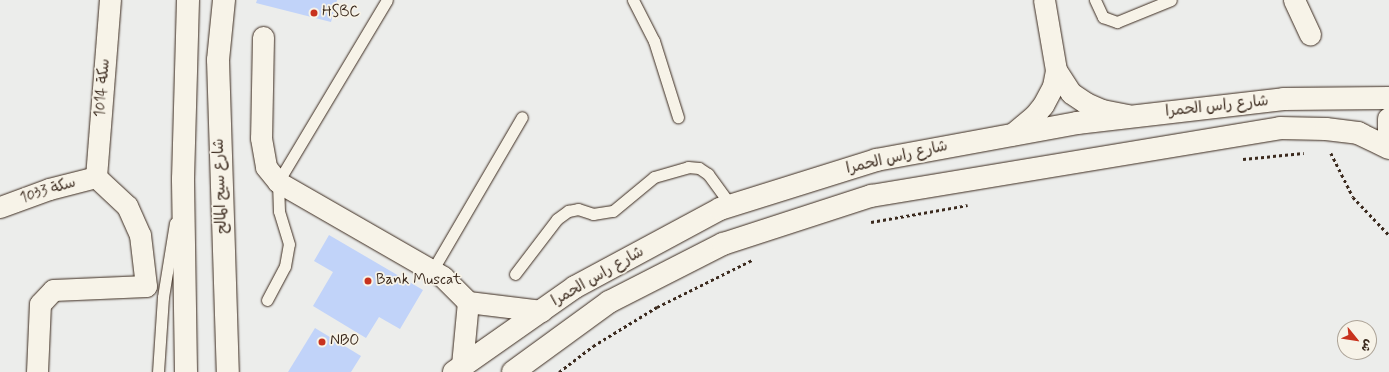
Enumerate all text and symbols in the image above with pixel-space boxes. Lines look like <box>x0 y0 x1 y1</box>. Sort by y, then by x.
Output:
place label: HSBC <box>322 4 360 22</box>
marker: HSBC <box>309 8 319 18</box>
street label: سكة 1014 <box>91 58 115 118</box>
street label: شارع راس الحمرا <box>1165 93 1269 121</box>
street label: شارع سيح المالح <box>210 138 232 234</box>
street label: شارع راس الحمرا <box>845 138 949 178</box>
street label: سكة 1033 <box>18 174 78 208</box>
street label: شارع راس الحمرا <box>549 243 647 311</box>
place label: Bank Muscat <box>376 272 461 290</box>
marker: Bank Muscat <box>363 276 373 286</box>
north arrow <box>1337 320 1377 360</box>
place label: NBO <box>330 333 359 351</box>
marker: NBO <box>317 337 327 347</box>
text: ش <box>1357 337 1376 354</box>

